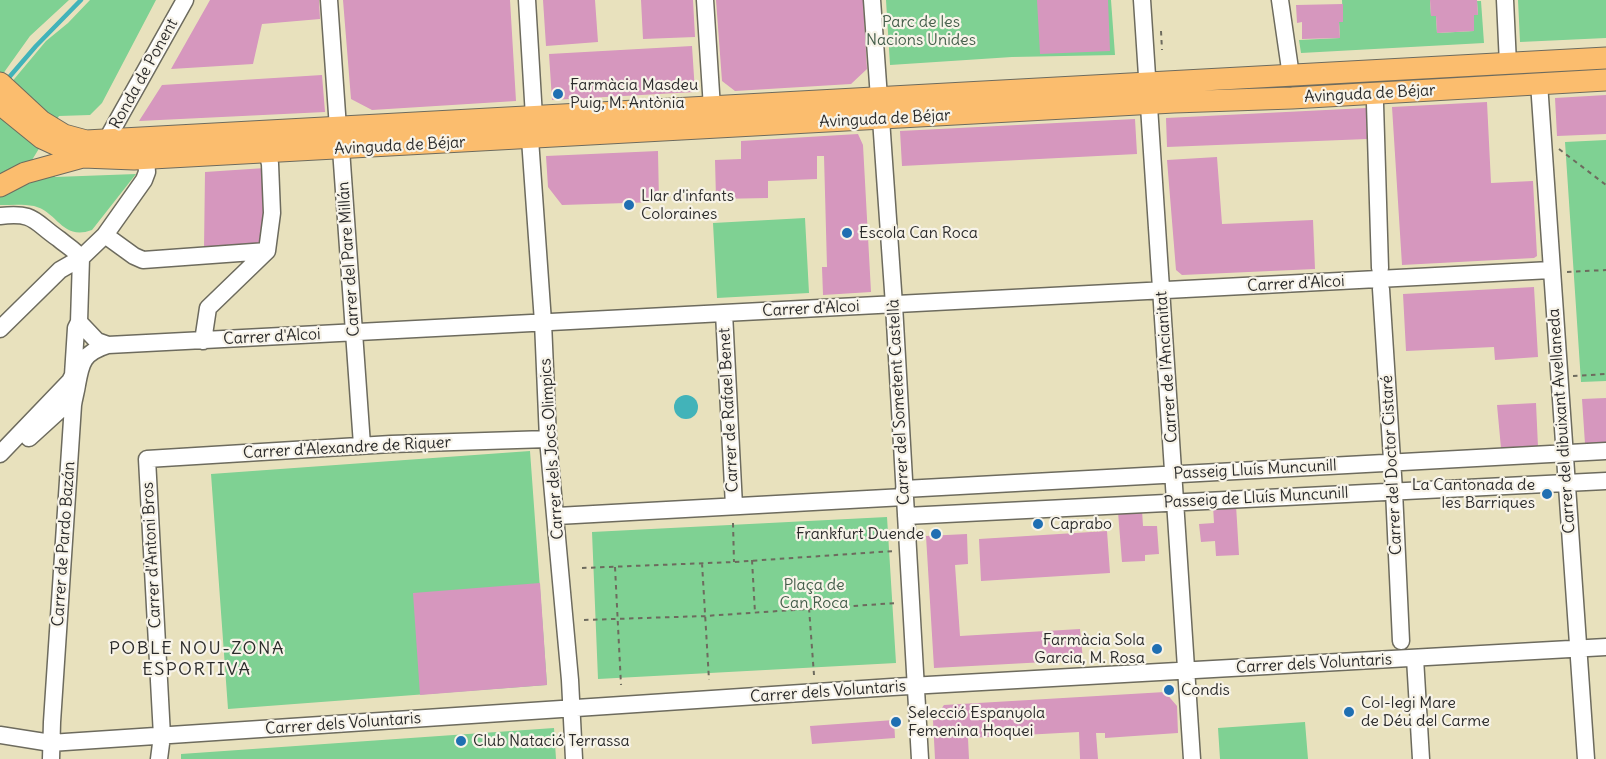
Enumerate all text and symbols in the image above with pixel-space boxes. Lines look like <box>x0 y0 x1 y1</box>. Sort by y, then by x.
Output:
park label: Parc de les Nacions Unides <box>866 12 976 50</box>
street label: Ronda de Ponent <box>106 16 182 132</box>
place label: Farmàcia Masdeu Puig, M. Antònia <box>570 75 698 113</box>
street label: Avinguda de Béjar <box>1304 81 1436 107</box>
marker: Farmàcia Masdeu Puig, M. Antònia <box>551 87 565 101</box>
street label: Avinguda de Béjar <box>819 106 951 132</box>
street label: Avinguda de Béjar <box>334 133 466 159</box>
street label: Carrer del Pare Millán <box>334 181 364 337</box>
place label: Llar d'infants Coloraines <box>641 186 734 224</box>
marker: Llar d'infants Coloraines <box>622 198 636 212</box>
place label: Escola Can Roca <box>859 223 978 243</box>
marker: Escola Can Roca <box>840 226 854 240</box>
street label: Carrer d'Alcoi <box>1247 272 1345 296</box>
street label: Carrer de l'Ancianitat <box>1152 290 1182 444</box>
street label: Carrer d'Alcoi <box>762 297 860 321</box>
street label: Carrer del Sometent Castellà <box>884 299 914 505</box>
street label: Carrer del dibuixant Avellaneda <box>1545 308 1579 534</box>
street label: Carrer d'Alcoi <box>223 325 321 349</box>
street label: Carrer de Rafael Benet <box>715 327 743 493</box>
street label: Carrer dels Jocs Olimpics <box>536 358 568 540</box>
street label: Carrer del Doctor Cistaré <box>1378 375 1406 555</box>
street label: Carrer d'Alexandre de Riquer <box>243 433 451 463</box>
street label: Passeig Lluís Muncunill <box>1173 456 1337 484</box>
street label: Carrer de Pardo Bazán <box>49 461 79 627</box>
place label: La Cantonada de les Barriques <box>1412 475 1535 513</box>
street label: Carrer d'Antoni Bros <box>139 481 165 629</box>
street label: Passeig de Lluís Muncunill <box>1163 484 1349 512</box>
marker: La Cantonada de les Barriques <box>1540 487 1554 501</box>
place label: Caprabo <box>1050 514 1112 534</box>
marker: Caprabo <box>1031 517 1045 531</box>
place label: Frankfurt Duende <box>796 524 924 544</box>
marker: Frankfurt Duende <box>929 527 943 541</box>
park label: Plaça de Can Roca <box>780 575 848 613</box>
place label: Farmàcia Sola Garcia, M. Rosa <box>1034 630 1145 668</box>
district label: POBLE NOU-ZONA ESPORTIVA <box>109 638 285 680</box>
marker: Farmàcia Sola Garcia, M. Rosa <box>1150 642 1164 656</box>
street label: Carrer dels Voluntaris <box>1236 650 1392 678</box>
street label: Carrer dels Voluntaris <box>750 677 906 707</box>
place label: Condis <box>1181 680 1230 700</box>
marker: Condis <box>1162 683 1176 697</box>
place label: Col-legi Mare de Déu del Carme <box>1361 693 1490 731</box>
place label: Selecció Espanyola Femenina Hoquei <box>908 703 1045 741</box>
marker: Col-legi Mare de Déu del Carme <box>1342 705 1356 719</box>
street label: Carrer dels Voluntaris <box>265 709 421 739</box>
marker: Selecció Espanyola Femenina Hoquei <box>889 715 903 729</box>
place label: Club Natació Terrassa <box>473 731 630 751</box>
marker: Club Natació Terrassa <box>454 734 468 748</box>

